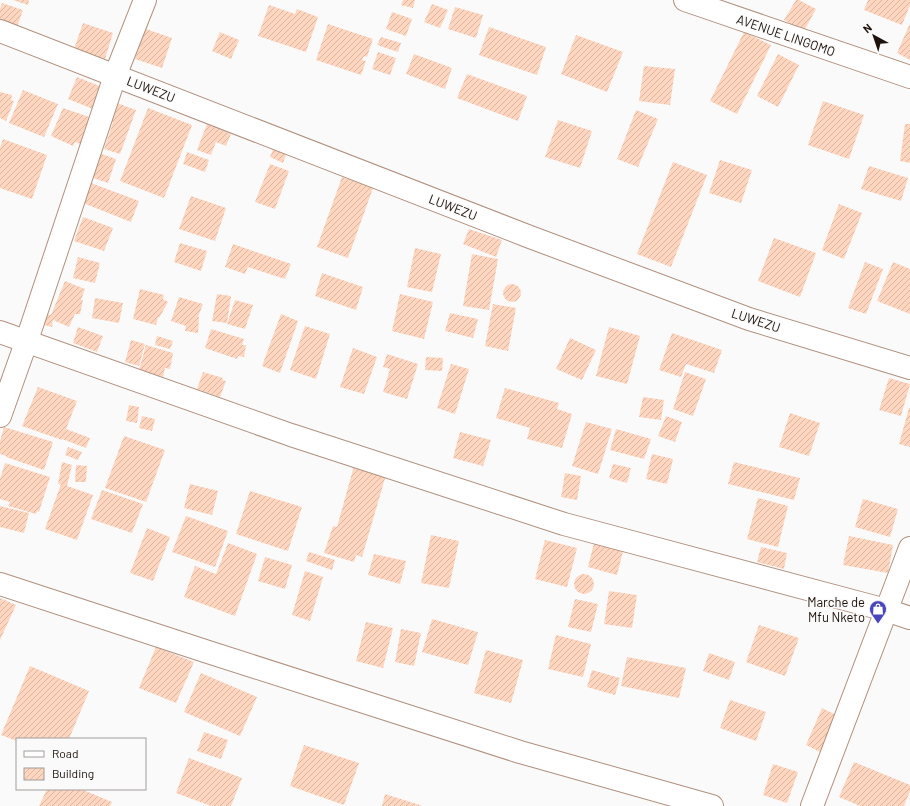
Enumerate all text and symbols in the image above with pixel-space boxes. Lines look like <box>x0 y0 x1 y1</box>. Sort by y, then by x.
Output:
street label: AVENUE LINGOMO <box>735 11 837 59</box>
north arrow <box>854 16 894 56</box>
text: N <box>860 21 874 35</box>
street label: LUWEZU <box>125 72 177 106</box>
street label: LUWEZU <box>427 190 479 224</box>
street label: LUWEZU <box>730 305 782 335</box>
place label: Marche de Mfu Nketo <box>807 594 865 625</box>
shop icon: Marche de Mfu Nketo <box>868 599 888 624</box>
legend <box>16 738 146 790</box>
text: Road <box>52 746 79 760</box>
text: Building <box>52 766 94 780</box>

